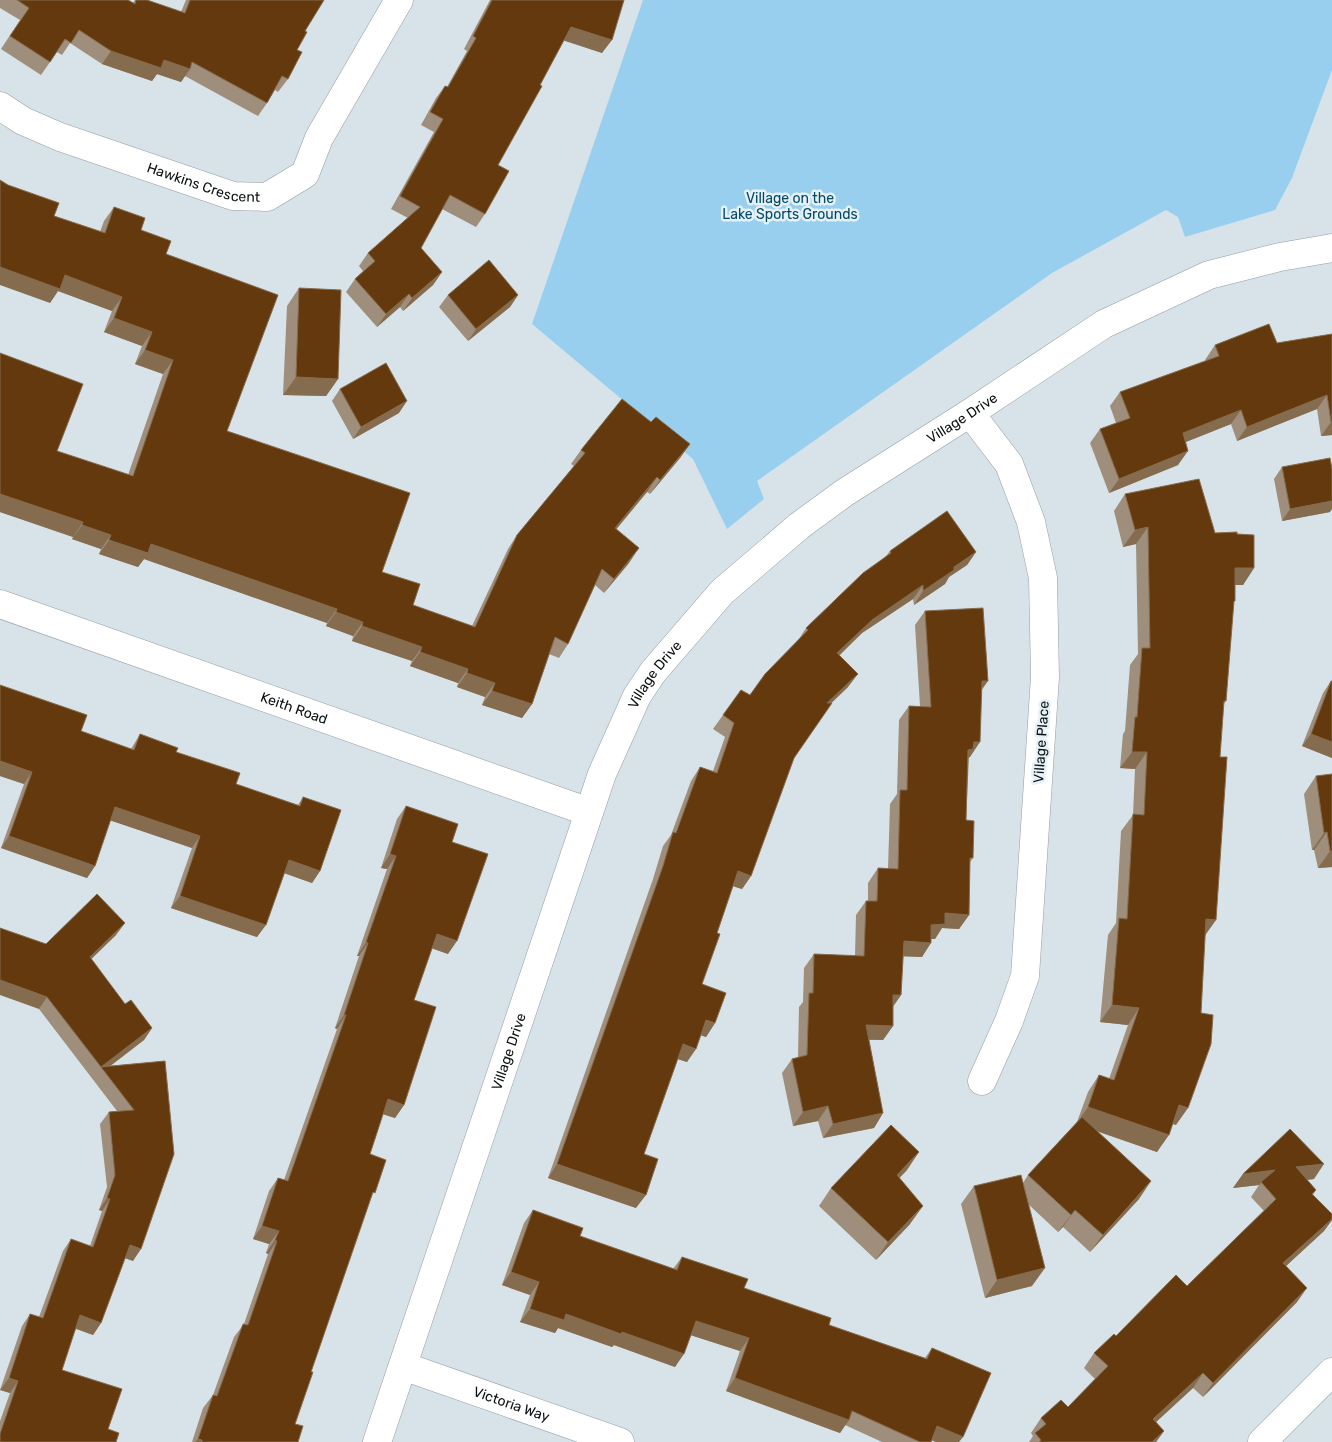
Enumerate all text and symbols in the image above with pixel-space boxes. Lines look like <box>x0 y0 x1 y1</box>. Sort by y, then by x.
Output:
street label: Hawkins Crescent <box>145 159 261 206</box>
park label: Village on the Lake Sports Grounds <box>722 190 858 223</box>
street label: Village Drive <box>924 389 1001 447</box>
street label: Village Drive <box>625 637 685 711</box>
street label: Keith Road <box>258 689 330 728</box>
street label: Village Place <box>1030 700 1053 784</box>
street label: Village Drive <box>488 1011 530 1093</box>
street label: Victoria Way <box>471 1383 552 1426</box>

